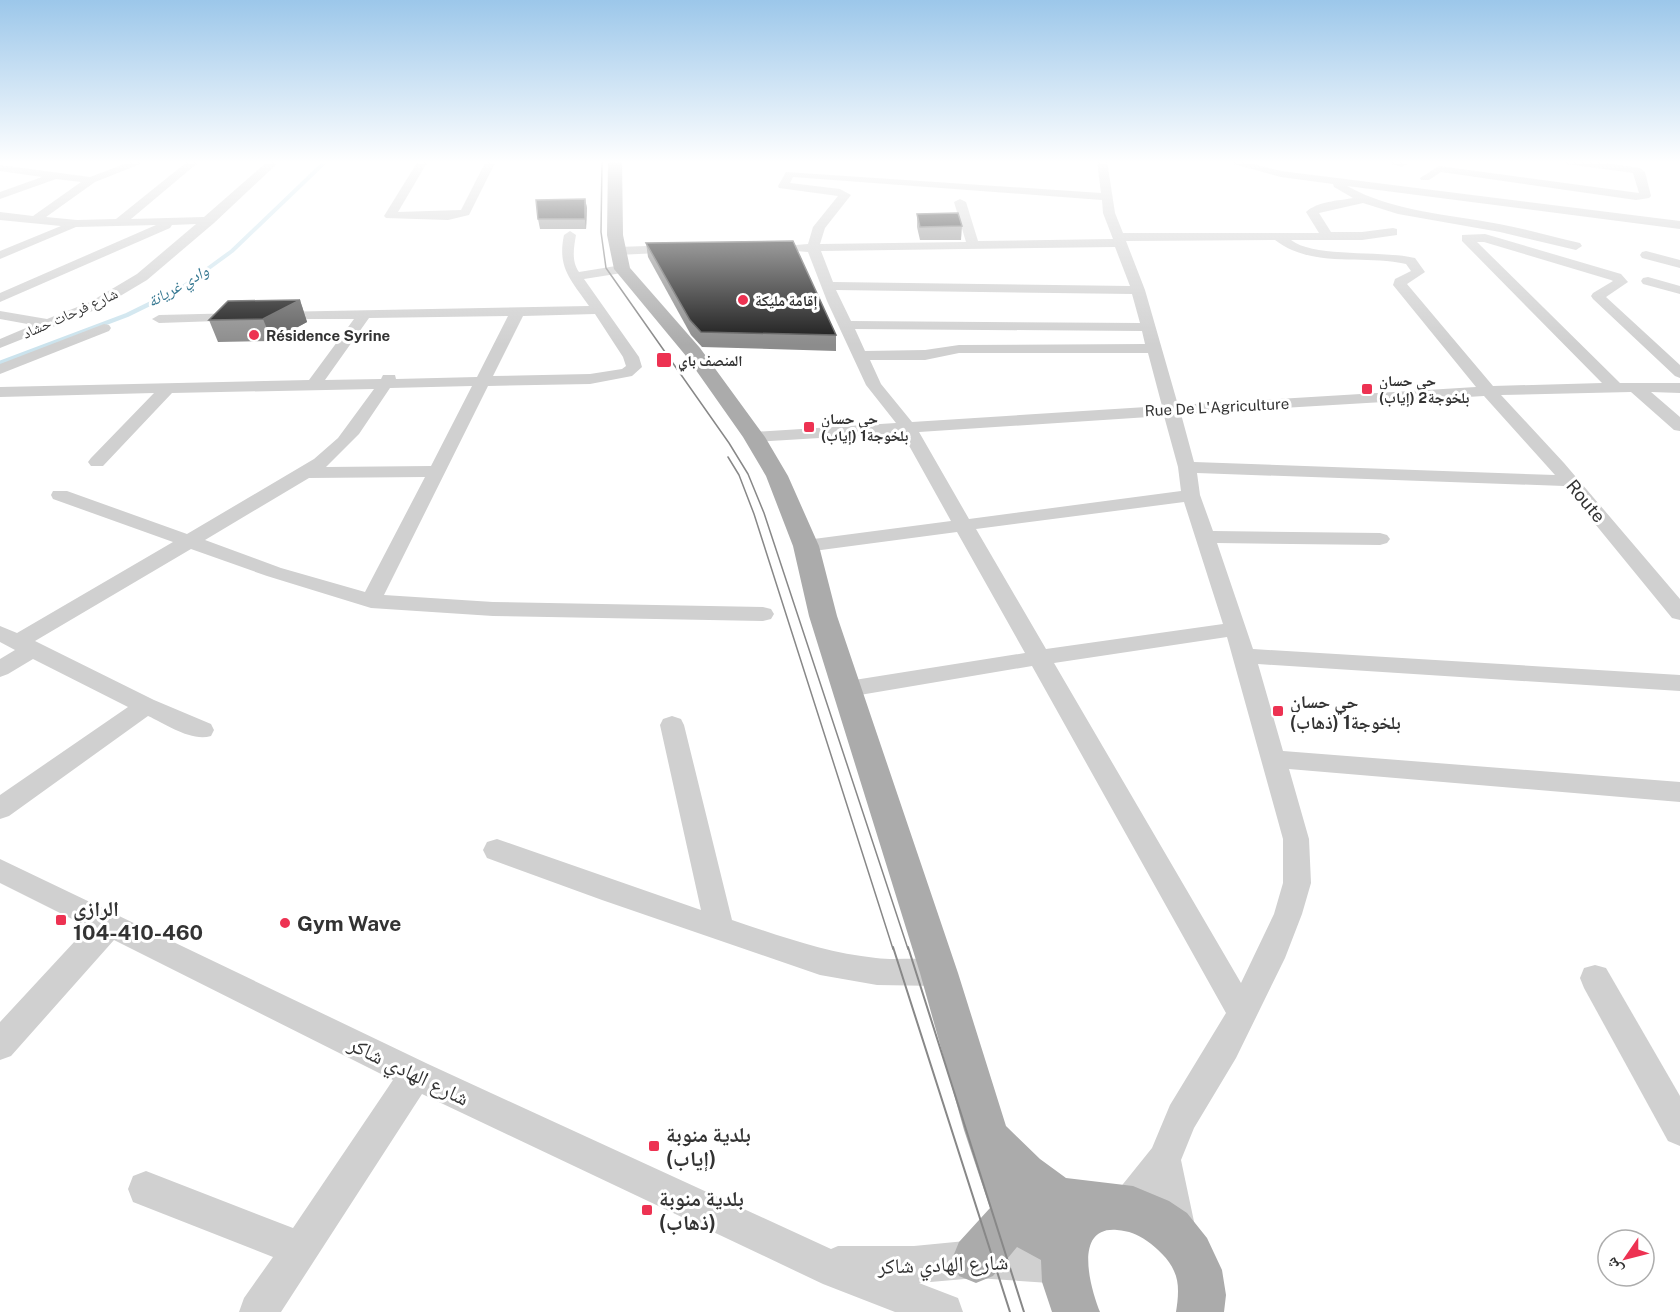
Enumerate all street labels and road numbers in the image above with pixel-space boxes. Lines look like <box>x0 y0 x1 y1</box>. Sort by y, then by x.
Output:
street label: شارع فرحات حشاد <box>20 284 121 343</box>
street label: Rue De L'Agriculture <box>1144 395 1290 419</box>
street label: Route <box>1562 475 1610 527</box>
street label: شارع الهادي شاكر <box>342 1031 473 1115</box>
street label: شارع الهادي شاكر <box>876 1249 1009 1283</box>

